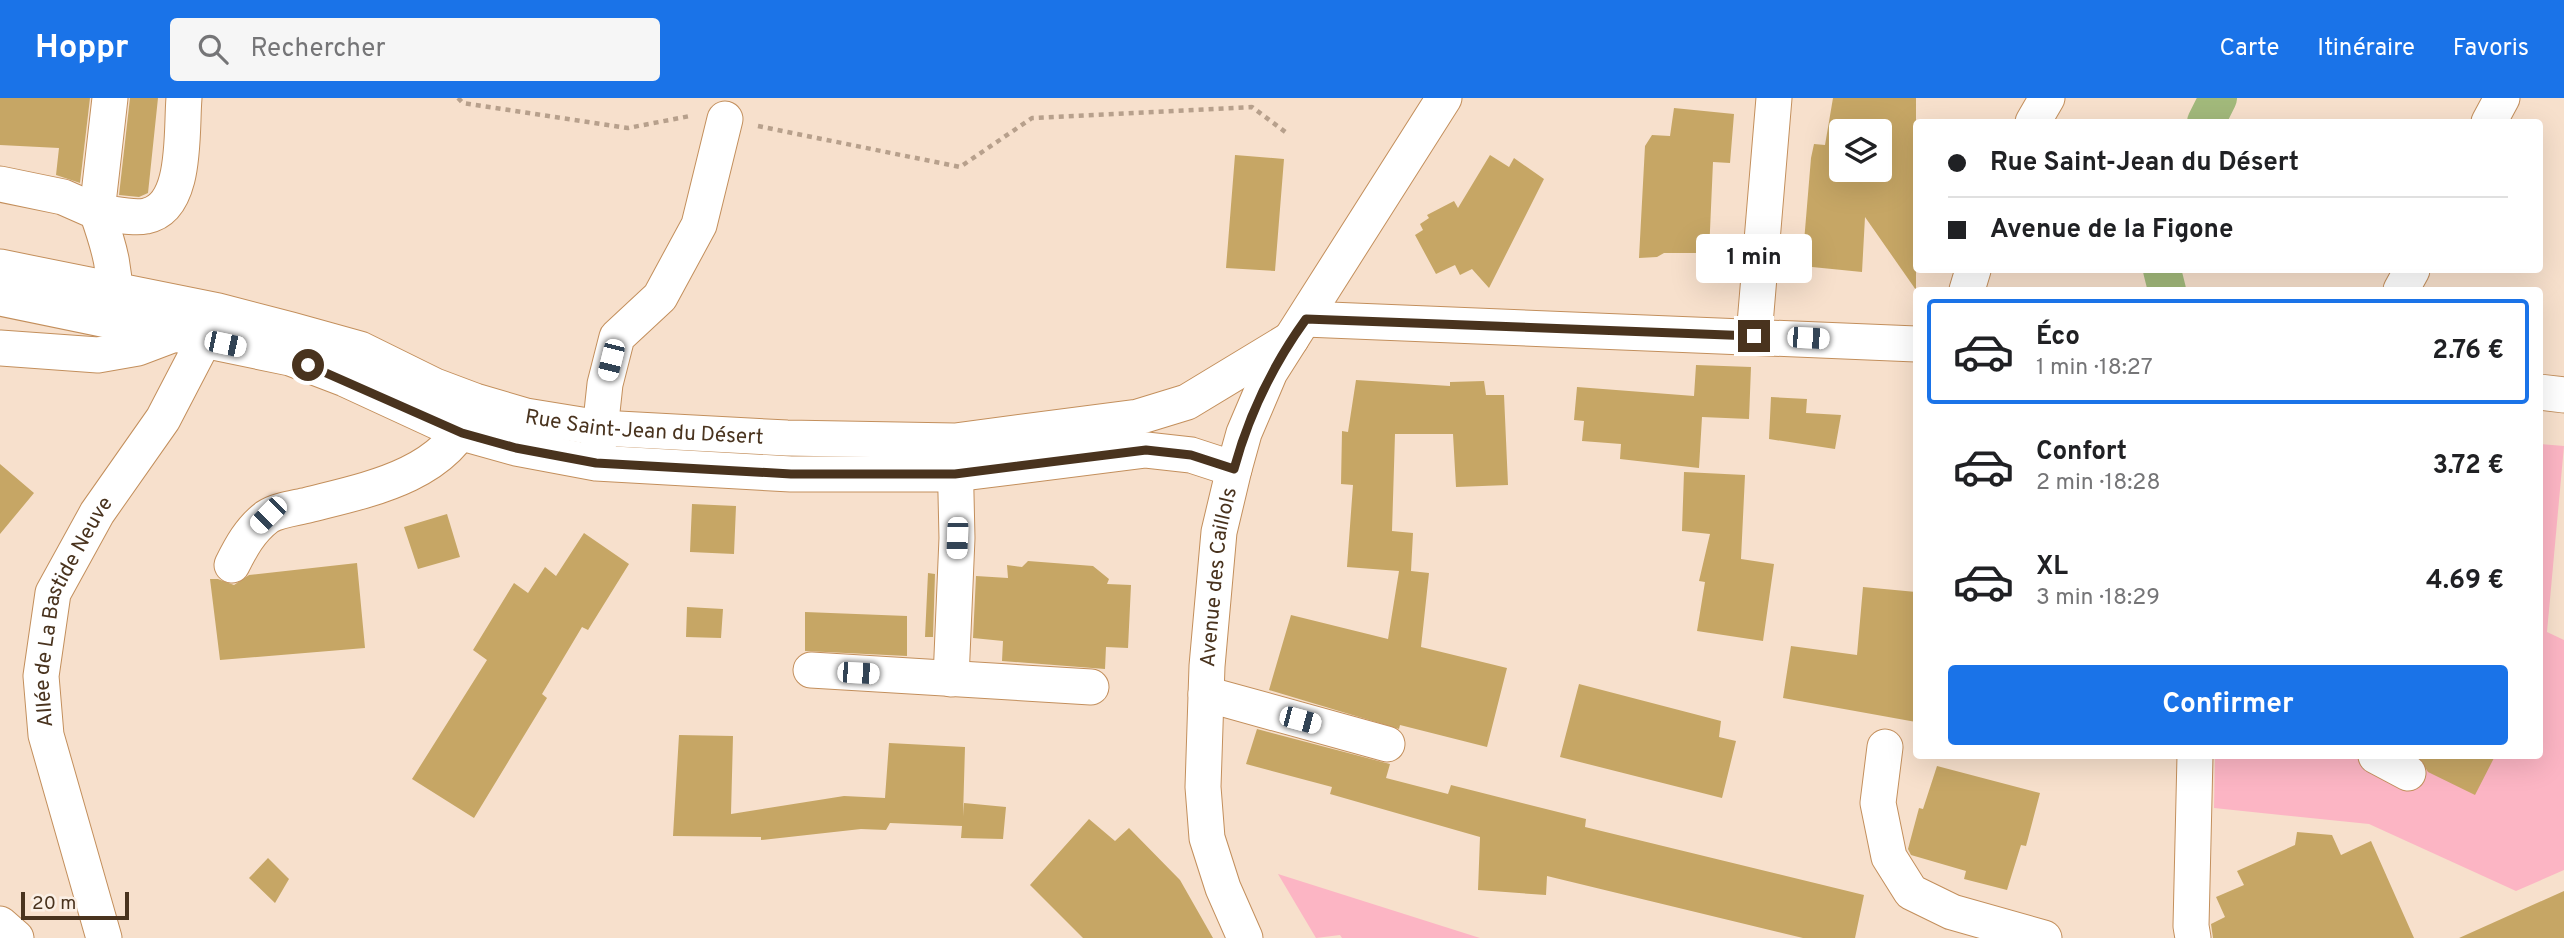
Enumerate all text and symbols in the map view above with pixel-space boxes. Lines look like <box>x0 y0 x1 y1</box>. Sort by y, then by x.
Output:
search box <box>170 18 660 81</box>
text: Hoppr <box>35 28 128 70</box>
icon: search <box>194 30 232 68</box>
text: Rechercher <box>250 33 386 66</box>
text: Carte <box>2219 34 2279 64</box>
text: Itinéraire <box>2317 34 2415 64</box>
text: Favoris <box>2453 34 2529 64</box>
map controls <box>1829 119 1892 182</box>
button: layers <box>1829 119 1892 182</box>
text: Rue Saint-Jean du Désert <box>1990 147 2299 180</box>
text: Avenue de la Figone <box>1990 214 2234 247</box>
callout: 1 min <box>1696 234 1812 284</box>
text: 1 min <box>1726 244 1782 273</box>
route end <box>1738 320 1770 352</box>
icon: car <box>1952 320 2015 383</box>
text: Éco <box>2036 321 2080 354</box>
car <box>1787 326 1830 350</box>
car <box>203 329 248 359</box>
text: 2.76 € <box>2432 335 2504 368</box>
car <box>596 337 627 383</box>
route start <box>292 349 324 381</box>
text: 1 min · 18:27 <box>2036 354 2153 383</box>
street label: Rue Saint-Jean du Désert <box>523 404 764 452</box>
icon: car <box>1952 435 2015 498</box>
text: Confort <box>2036 436 2127 469</box>
text: 3.72 € <box>2432 450 2504 483</box>
text: 2 min · 18:28 <box>2036 469 2161 498</box>
street label: Avenue des Caillols <box>1195 485 1244 668</box>
street label: Allée de La Bastide Neuve <box>29 492 119 728</box>
car <box>246 493 291 537</box>
car <box>946 517 969 559</box>
icon: car <box>1952 550 2015 613</box>
text: XL <box>2036 551 2068 584</box>
text: 4.69 € <box>2426 565 2504 598</box>
text: 3 min · 18:29 <box>2036 584 2160 613</box>
car <box>837 661 880 685</box>
button: Confirmer <box>1948 665 2508 745</box>
car <box>1277 704 1324 736</box>
scale bar <box>21 889 130 921</box>
text: 20 m <box>32 892 76 916</box>

